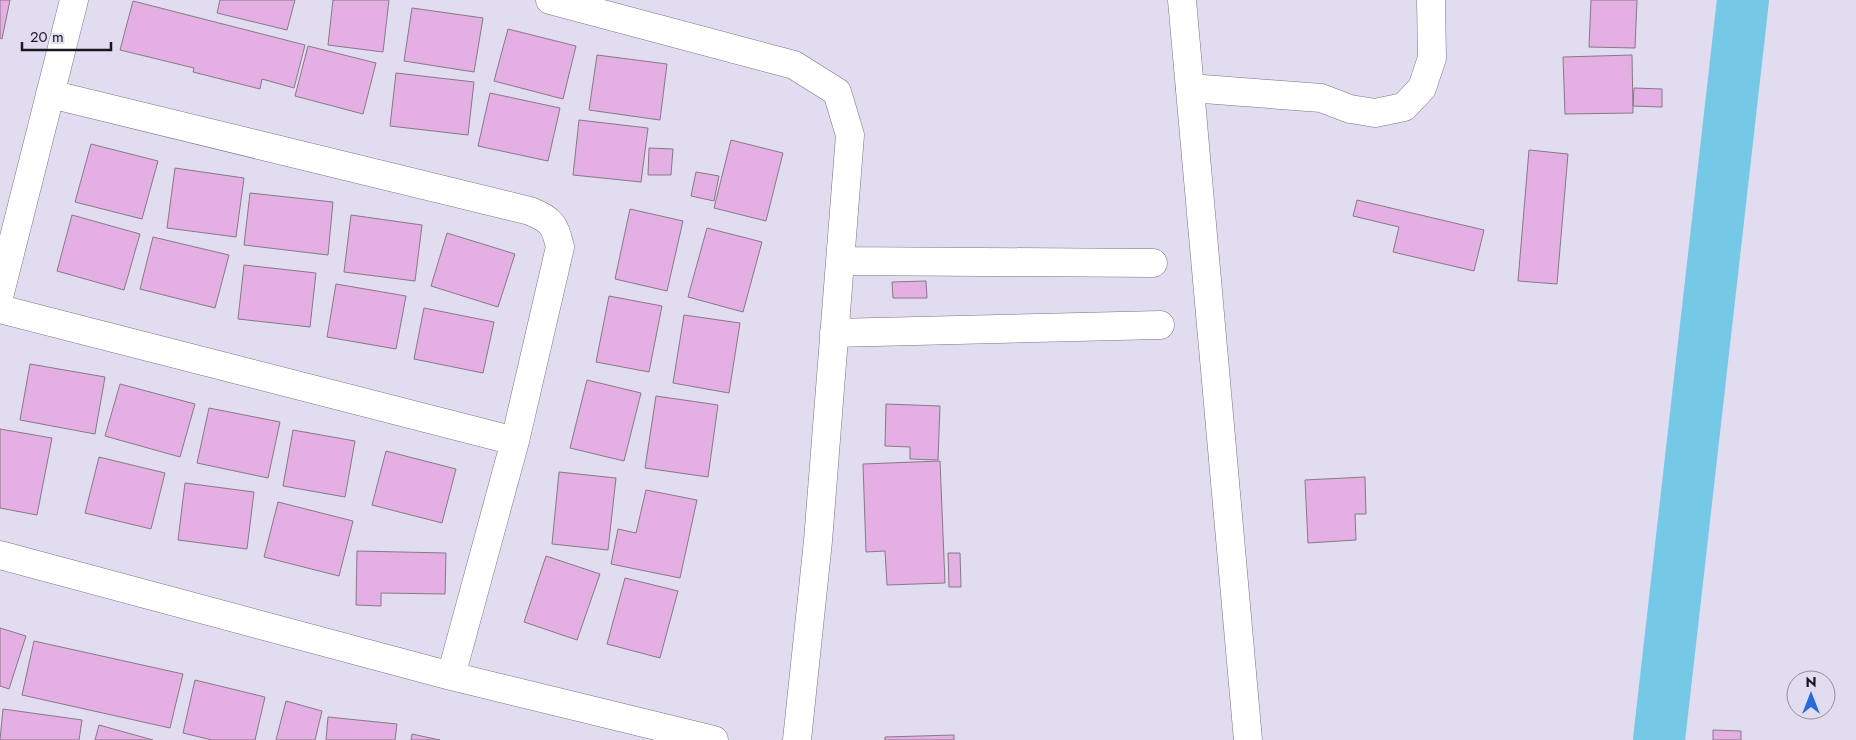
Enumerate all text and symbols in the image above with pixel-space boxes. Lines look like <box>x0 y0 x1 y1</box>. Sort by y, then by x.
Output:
scale bar <box>22 20 111 52</box>
text: 20 m <box>30 26 64 48</box>
north arrow <box>1786 670 1836 720</box>
text: N <box>1805 672 1817 692</box>

